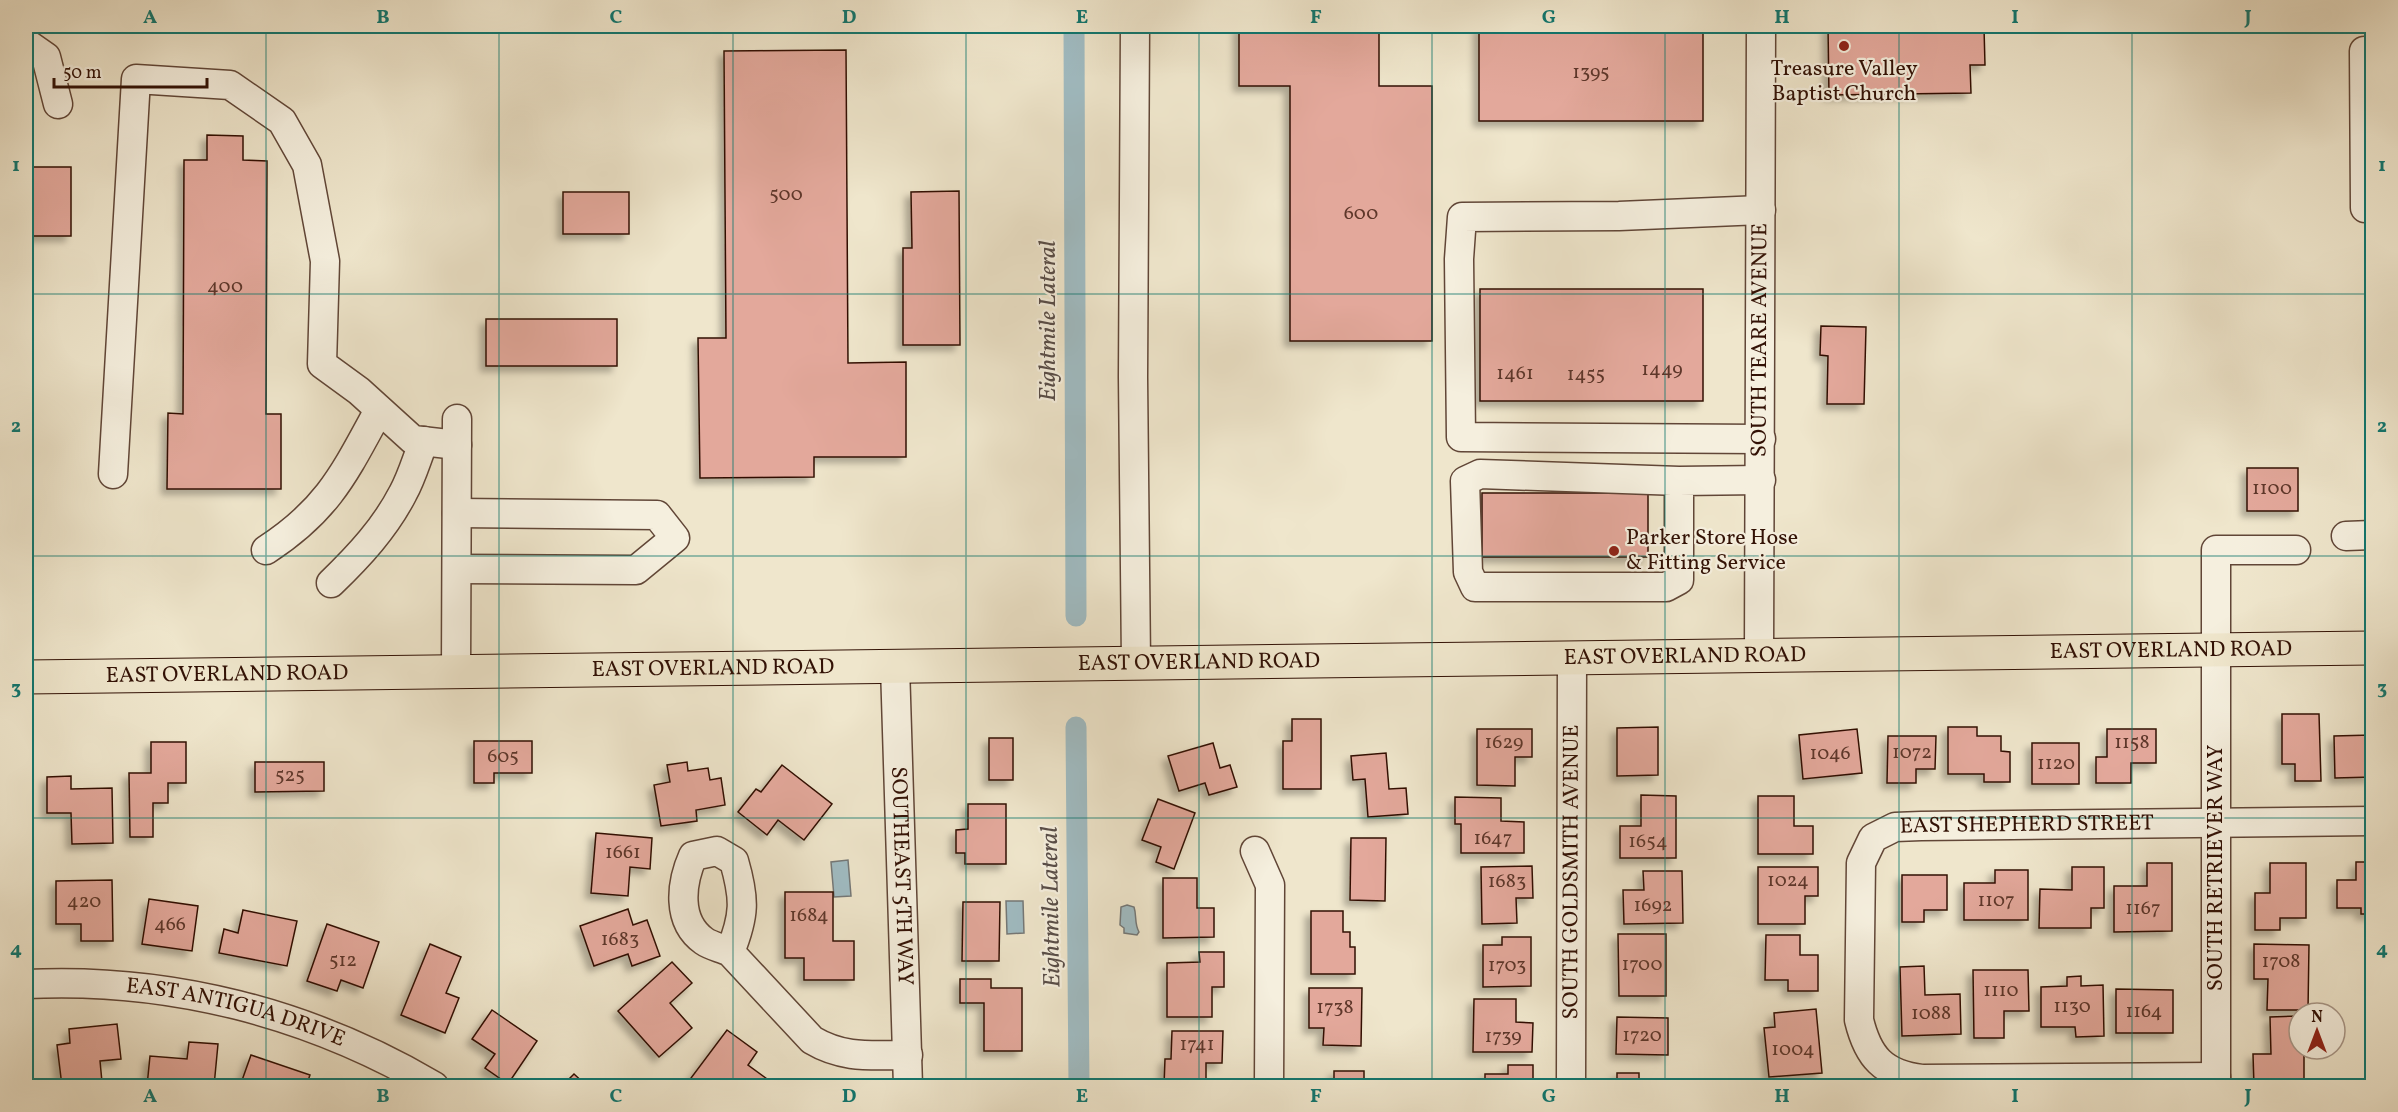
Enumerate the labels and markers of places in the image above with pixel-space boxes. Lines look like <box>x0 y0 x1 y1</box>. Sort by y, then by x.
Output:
marker: Treasure Valley Baptist Church <box>1837 39 1851 53</box>
place label: Treasure Valley Baptist Church <box>1770 54 1918 110</box>
place label: Parker Store Hose & Fitting Service <box>1626 523 1798 579</box>
marker: Parker Store Hose & Fitting Service <box>1607 544 1621 558</box>

